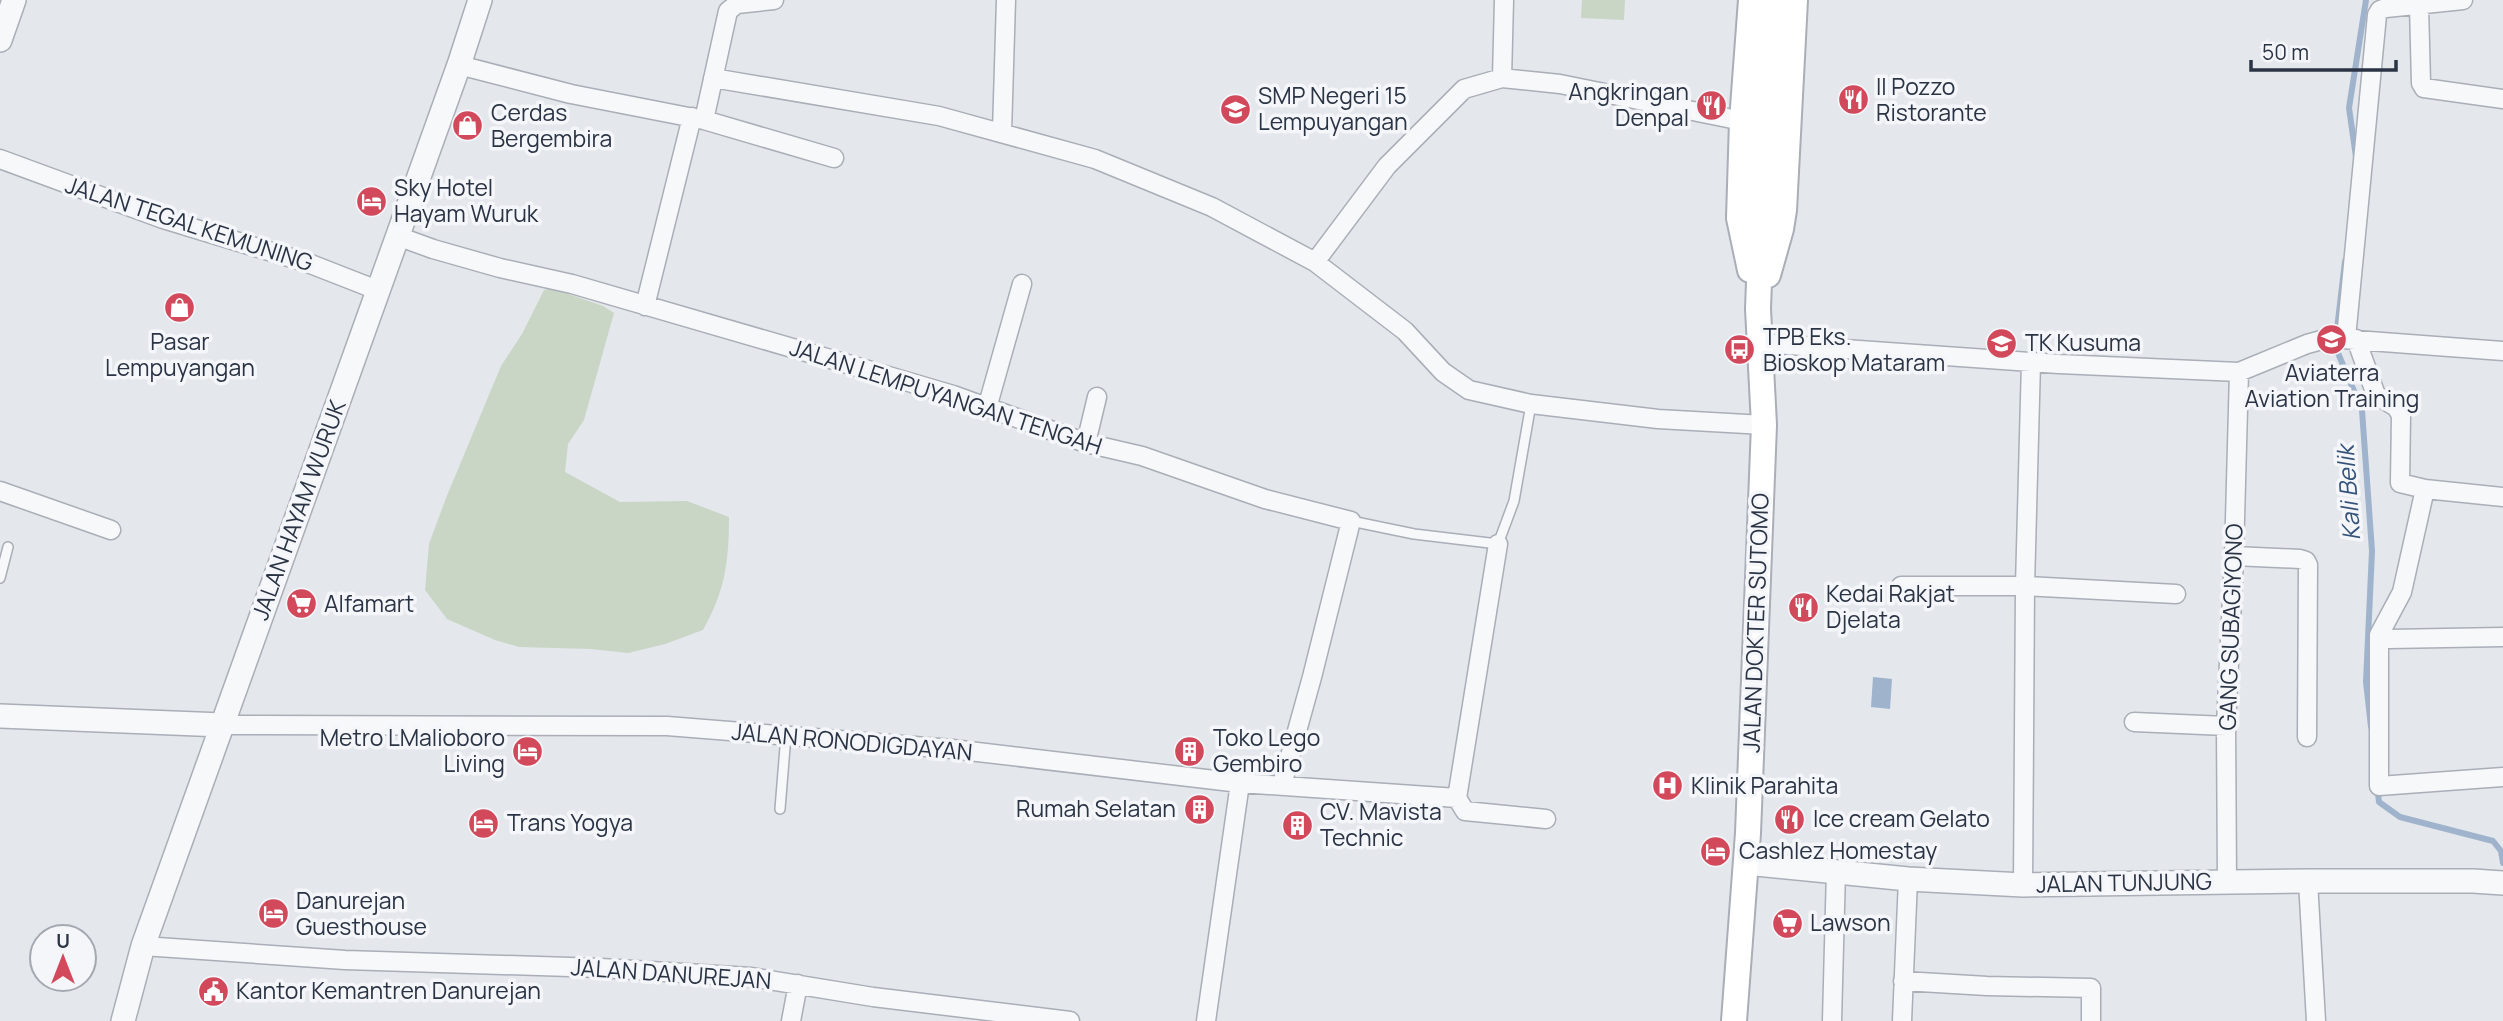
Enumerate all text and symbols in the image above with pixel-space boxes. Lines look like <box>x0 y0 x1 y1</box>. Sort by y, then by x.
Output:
scale bar <box>2251 28 2396 72</box>
text: 50 m <box>2262 38 2309 66</box>
place label: Il Pozzo Ristorante <box>1876 70 1987 128</box>
place label: Angkringan Denpal <box>1568 75 1689 133</box>
place label: SMP Negeri 15 Lempuyangan <box>1258 79 1408 137</box>
restaurant icon: Il Pozzo Ristorante <box>1836 83 1870 117</box>
restaurant icon: Angkringan Denpal <box>1695 88 1729 122</box>
school or university icon: SMP Negeri 15 Lempuyangan <box>1218 92 1252 126</box>
place label: Cerdas Bergembira <box>491 96 612 154</box>
shop icon: Cerdas Bergembira <box>451 109 485 143</box>
street label: JALAN TEGAL KEMUNING <box>61 168 317 278</box>
place label: Sky Hotel Hayam Wuruk <box>394 171 539 229</box>
hotel icon: Sky Hotel Hayam Wuruk <box>354 184 388 218</box>
shop icon: Pasar Lempuyangan <box>163 291 197 325</box>
place label: TPB Eks. Bioskop Mataram <box>1763 320 1945 378</box>
school or university icon: Aviaterra Aviation Training <box>2315 322 2349 356</box>
place label: Pasar Lempuyangan <box>105 325 255 383</box>
school or university icon: TK Kusuma <box>1985 326 2019 360</box>
place label: TK Kusuma <box>2025 326 2141 358</box>
street label: JALAN LEMPUYANGAN TENGAH <box>786 330 1106 462</box>
bus stop icon: TPB Eks. Bioskop Mataram <box>1723 333 1757 367</box>
place label: Aviaterra Aviation Training <box>2245 356 2419 414</box>
street label: JALAN HAYAM WURUK <box>243 395 353 624</box>
water label: Kali Belik <box>2327 441 2367 542</box>
street label: JALAN DOKTER SUTOMO <box>1734 493 1776 753</box>
street label: GANG SUBAGIYONO <box>2210 523 2250 731</box>
place label: Kedai Rakjat Djelata <box>1826 577 1955 635</box>
supermarket icon: Alfamart <box>284 587 318 621</box>
place label: Alfamart <box>324 587 414 619</box>
restaurant icon: Kedai Rakjat Djelata <box>1786 590 1820 624</box>
street label: JALAN RONODIGDAYAN <box>730 715 974 767</box>
place label: Metro LMalioboro Living <box>320 721 505 779</box>
place label: Toko Lego Gembiro <box>1213 721 1320 779</box>
hotel icon: Metro LMalioboro Living <box>511 734 545 768</box>
building icon: Toko Lego Gembiro <box>1173 734 1207 768</box>
hospital icon: Klinik Parahita <box>1651 769 1685 803</box>
place label: Klinik Parahita <box>1691 769 1838 801</box>
place label: Rumah Selatan <box>1016 792 1176 824</box>
building icon: Rumah Selatan <box>1182 792 1216 826</box>
place label: CV. Mavista Technic <box>1320 795 1442 853</box>
restaurant icon: Ice cream Gelato <box>1773 802 1807 836</box>
place label: Ice cream Gelato <box>1813 802 1990 834</box>
hotel icon: Trans Yogya <box>467 806 501 840</box>
place label: Trans Yogya <box>507 806 633 838</box>
building icon: CV. Mavista Technic <box>1280 808 1314 842</box>
hotel icon: Cashlez Homestay <box>1699 834 1733 868</box>
place label: Cashlez Homestay <box>1739 834 1937 866</box>
street label: JALAN TUNJUNG <box>2036 864 2212 900</box>
place label: Danurejan Guesthouse <box>296 884 427 942</box>
hotel icon: Danurejan Guesthouse <box>256 897 290 931</box>
supermarket icon: Lawson <box>1770 906 1804 940</box>
place label: Lawson <box>1810 906 1891 938</box>
north arrow <box>28 923 98 993</box>
text: U <box>56 928 70 954</box>
street label: JALAN DANUREJAN <box>570 950 772 996</box>
public building icon: Kantor Kemantren Danurejan <box>196 974 230 1008</box>
place label: Kantor Kemantren Danurejan <box>236 974 541 1006</box>

